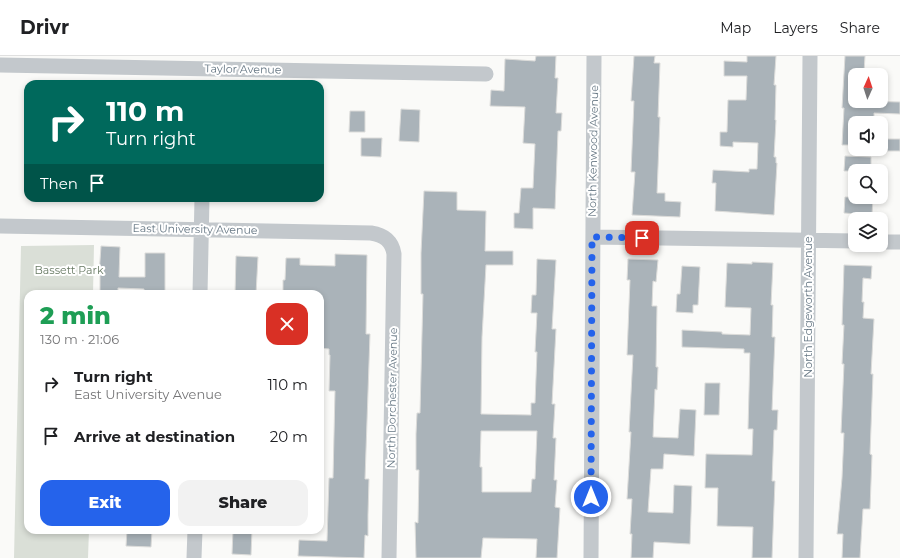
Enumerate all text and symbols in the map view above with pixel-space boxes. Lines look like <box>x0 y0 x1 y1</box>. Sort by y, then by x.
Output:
text: Drivr <box>20 16 69 39</box>
text: Map <box>720 19 751 37</box>
text: Layers <box>773 19 818 37</box>
text: Share <box>840 19 880 37</box>
street label: Taylor Avenue <box>204 61 282 77</box>
north arrow <box>848 68 888 108</box>
map controls <box>848 68 888 252</box>
street label: North Kenwood Avenue <box>585 85 601 217</box>
text: 110 m <box>106 94 184 128</box>
icon: right <box>40 96 92 148</box>
button: sound <box>848 116 888 156</box>
text: Turn right <box>106 128 196 150</box>
button: search <box>848 164 888 204</box>
icon: arrive <box>86 172 108 194</box>
text: Then <box>40 174 78 193</box>
button: layers <box>848 212 888 252</box>
street label: East University Avenue <box>132 221 258 237</box>
pin <box>625 221 659 255</box>
icon: arrive <box>631 227 653 249</box>
street label: North Edgeworth Avenue <box>801 236 815 378</box>
park label: Bassett Park <box>35 263 104 277</box>
text: 2 min <box>40 301 111 330</box>
button: close <box>266 303 308 345</box>
street label: North Dorchester Avenue <box>384 327 400 468</box>
text: 130 m · 21:06 <box>40 331 119 347</box>
text: Turn right <box>74 367 153 386</box>
icon: right <box>40 373 62 395</box>
text: 110 m <box>267 375 308 394</box>
text: East University Avenue <box>74 386 222 402</box>
icon: arrive <box>40 425 62 447</box>
text: Arrive at destination <box>74 427 235 446</box>
text: 20 m <box>270 427 308 446</box>
position arrow <box>570 476 612 518</box>
button: Exit <box>40 480 170 526</box>
button: Share <box>178 480 308 526</box>

